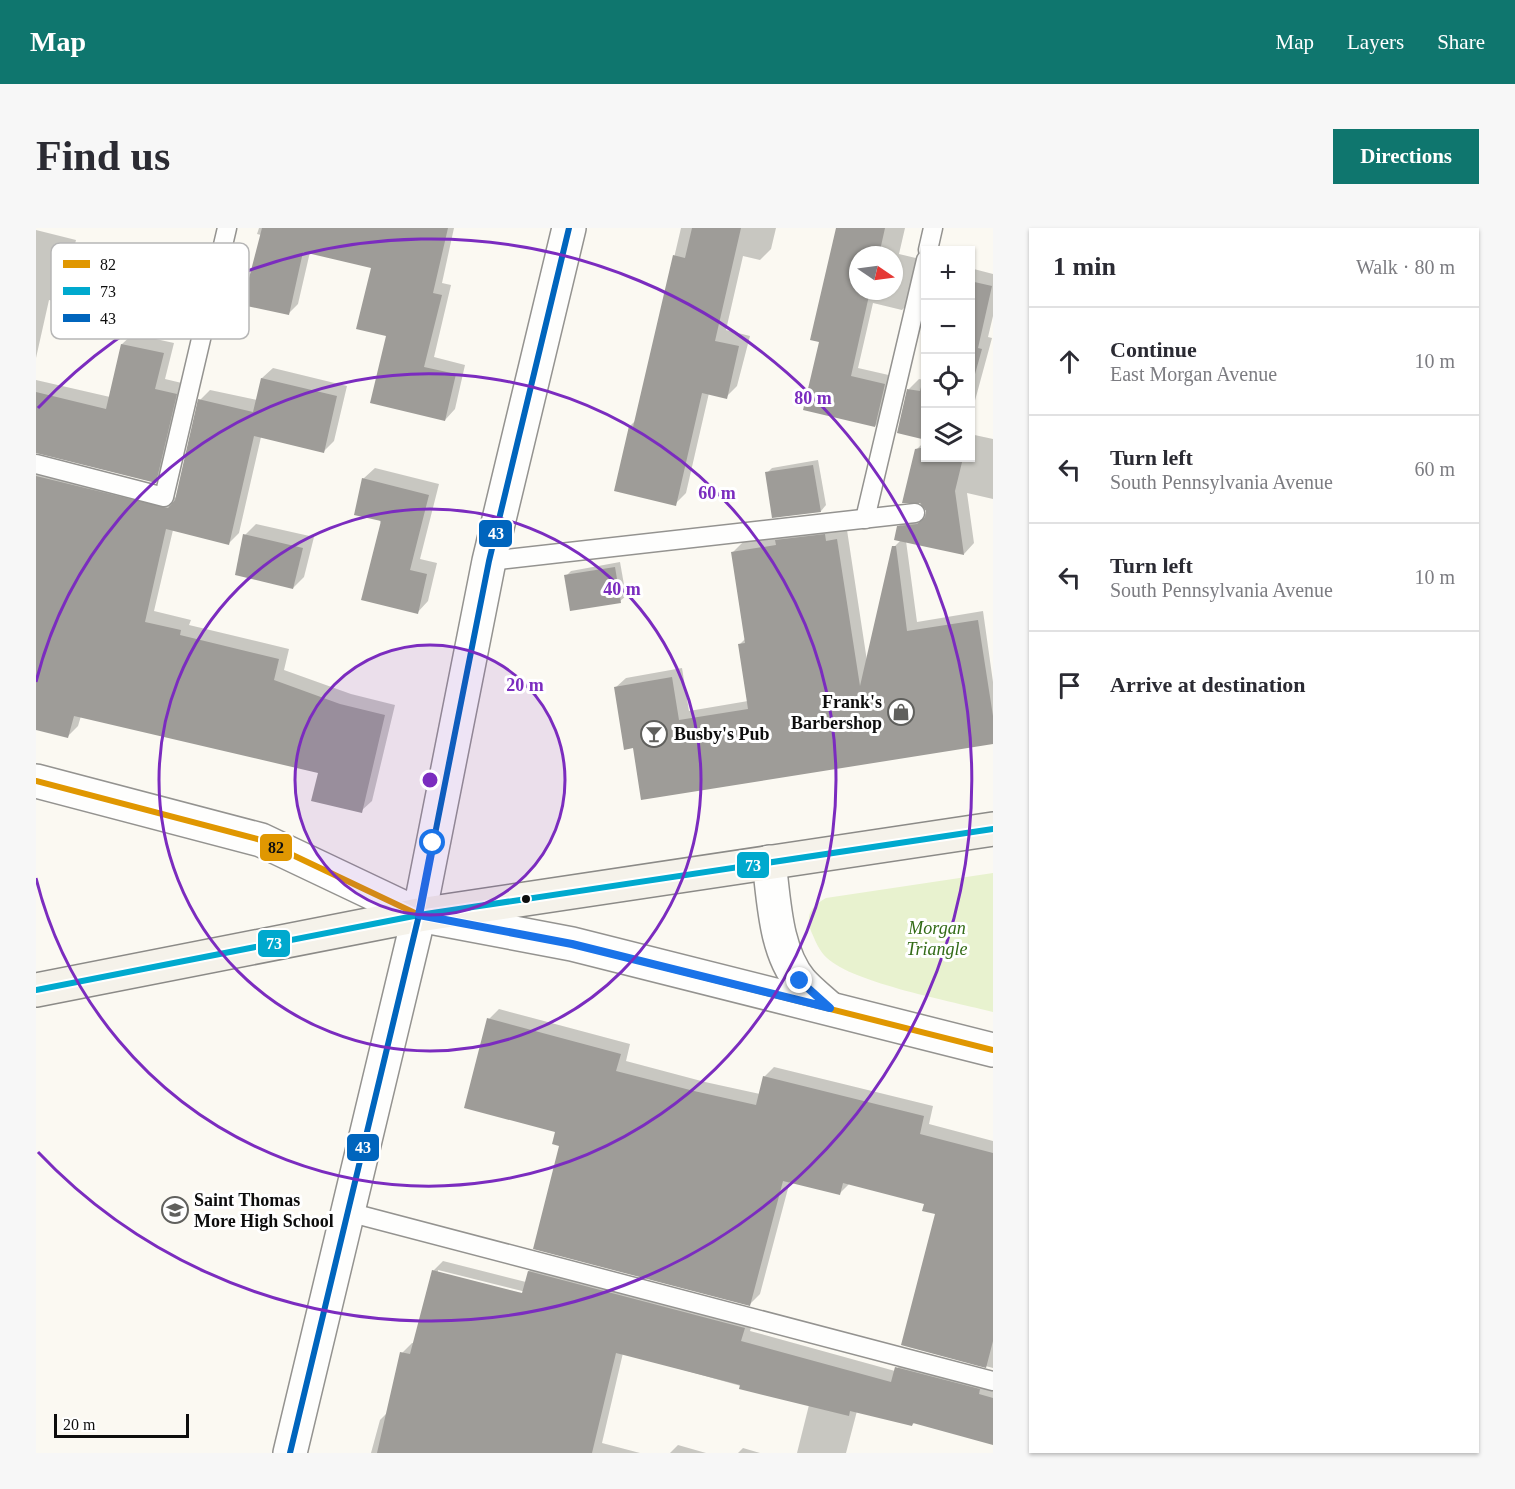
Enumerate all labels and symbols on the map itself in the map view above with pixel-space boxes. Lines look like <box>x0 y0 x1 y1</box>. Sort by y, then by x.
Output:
legend <box>51 243 249 339</box>
north arrow <box>849 246 903 300</box>
text: 82 <box>100 256 116 273</box>
text: 73 <box>100 283 116 300</box>
text: 43 <box>100 310 116 327</box>
text: 80 m <box>794 388 832 408</box>
text: 60 m <box>698 483 736 503</box>
line badge: 43 <box>478 519 513 548</box>
text: 43 <box>488 525 504 542</box>
text: 40 m <box>603 579 641 599</box>
text: 20 m <box>506 675 544 695</box>
place label: Frank's Barbershop <box>791 692 882 733</box>
shop icon: Frank's Barbershop <box>886 697 916 727</box>
bar icon: Busby's Pub <box>639 719 669 749</box>
place label: Busby's Pub <box>674 724 770 744</box>
centre of rings <box>420 770 440 790</box>
route start <box>419 829 445 855</box>
line badge: 82 <box>259 833 293 862</box>
text: 82 <box>268 839 284 856</box>
line badge: 73 <box>736 851 770 879</box>
text: 73 <box>745 857 761 874</box>
unlabelled marker <box>520 893 532 905</box>
park label: Morgan Triangle <box>906 918 968 959</box>
line badge: 73 <box>257 929 291 958</box>
text: 73 <box>266 935 282 952</box>
route end <box>786 967 812 993</box>
line badge: 43 <box>346 1133 380 1162</box>
text: 43 <box>355 1139 371 1156</box>
place label: Saint Thomas More High School <box>194 1190 334 1231</box>
school or university icon: Saint Thomas More High School <box>160 1195 190 1225</box>
scale bar <box>54 1411 189 1438</box>

